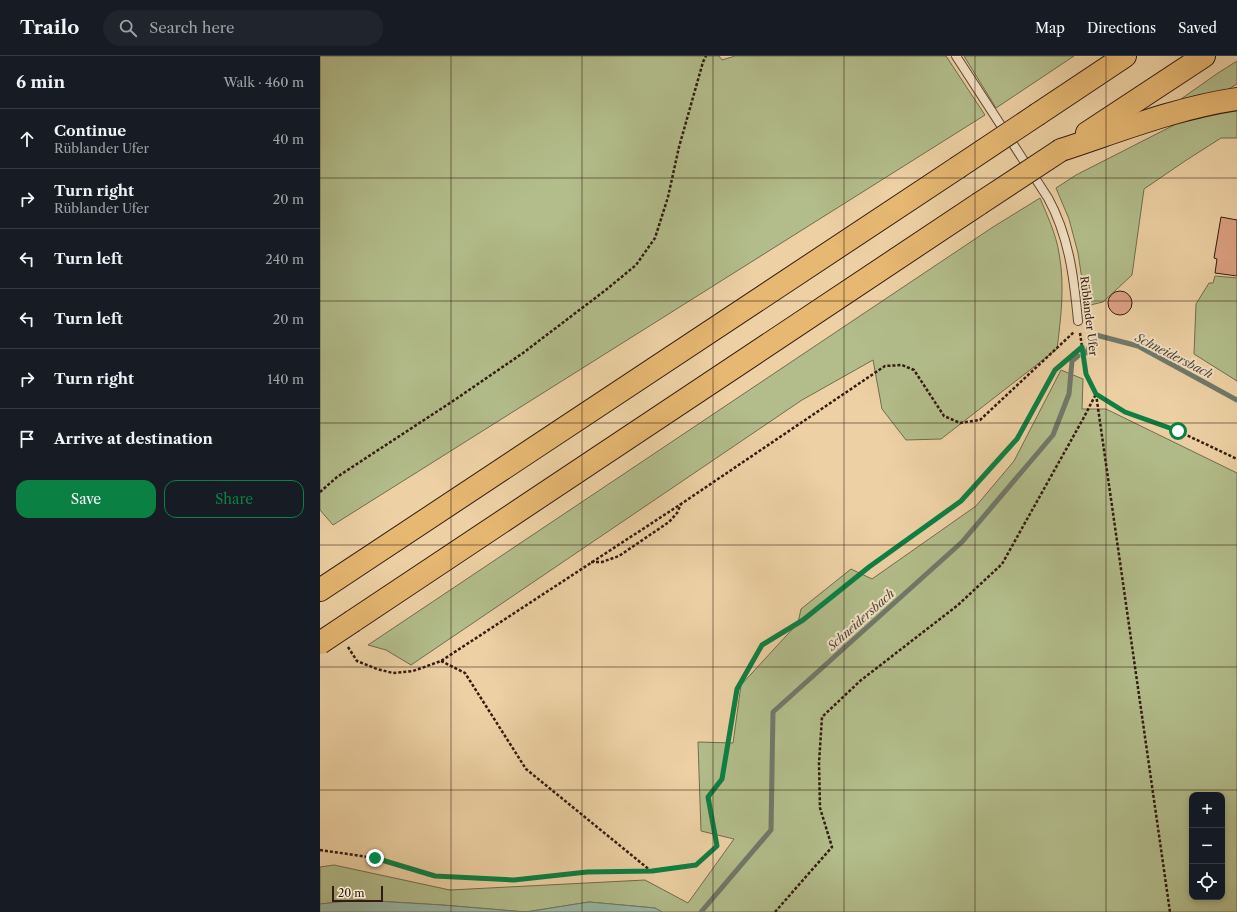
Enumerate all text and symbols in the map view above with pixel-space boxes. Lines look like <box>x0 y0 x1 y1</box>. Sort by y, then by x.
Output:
search box <box>103 10 383 46</box>
text: Trailo <box>20 16 79 39</box>
icon: search <box>117 17 139 39</box>
text: Search here <box>149 18 234 37</box>
text: Map <box>1035 19 1065 37</box>
text: Directions <box>1087 19 1156 37</box>
text: Saved <box>1178 19 1217 37</box>
text: 6 min <box>16 72 65 92</box>
text: Walk · 460 m <box>223 74 304 90</box>
text: Continue <box>54 121 126 140</box>
icon: ahead <box>16 128 38 150</box>
text: 40 m <box>273 131 304 147</box>
text: Rüblander Ufer <box>54 140 149 156</box>
text: Turn right <box>54 181 134 200</box>
icon: right <box>16 188 38 210</box>
text: 20 m <box>273 191 304 207</box>
text: Rüblander Ufer <box>54 200 149 216</box>
icon: left <box>16 248 38 270</box>
text: Turn left <box>54 249 123 268</box>
text: 240 m <box>265 251 304 267</box>
street label: Rüblander Ufer <box>1077 275 1101 357</box>
icon: left <box>16 308 38 330</box>
text: Turn left <box>54 309 123 328</box>
text: 20 m <box>273 311 304 327</box>
water label: Schneidersbach <box>1132 329 1216 382</box>
icon: right <box>16 368 38 390</box>
text: Turn right <box>54 369 134 388</box>
text: 140 m <box>267 371 304 387</box>
route start <box>1169 422 1187 440</box>
icon: arrive <box>16 428 38 450</box>
text: Arrive at destination <box>54 429 213 448</box>
button: Save <box>16 480 156 518</box>
button: Share <box>164 480 304 518</box>
water label: Schneidersbach <box>823 586 897 654</box>
map controls <box>1189 792 1225 900</box>
button: + <box>1189 792 1225 828</box>
button: − <box>1189 828 1225 864</box>
route end <box>366 849 384 867</box>
button: locate <box>1189 864 1225 900</box>
scale bar <box>332 884 383 903</box>
text: 20 m <box>338 886 364 900</box>

